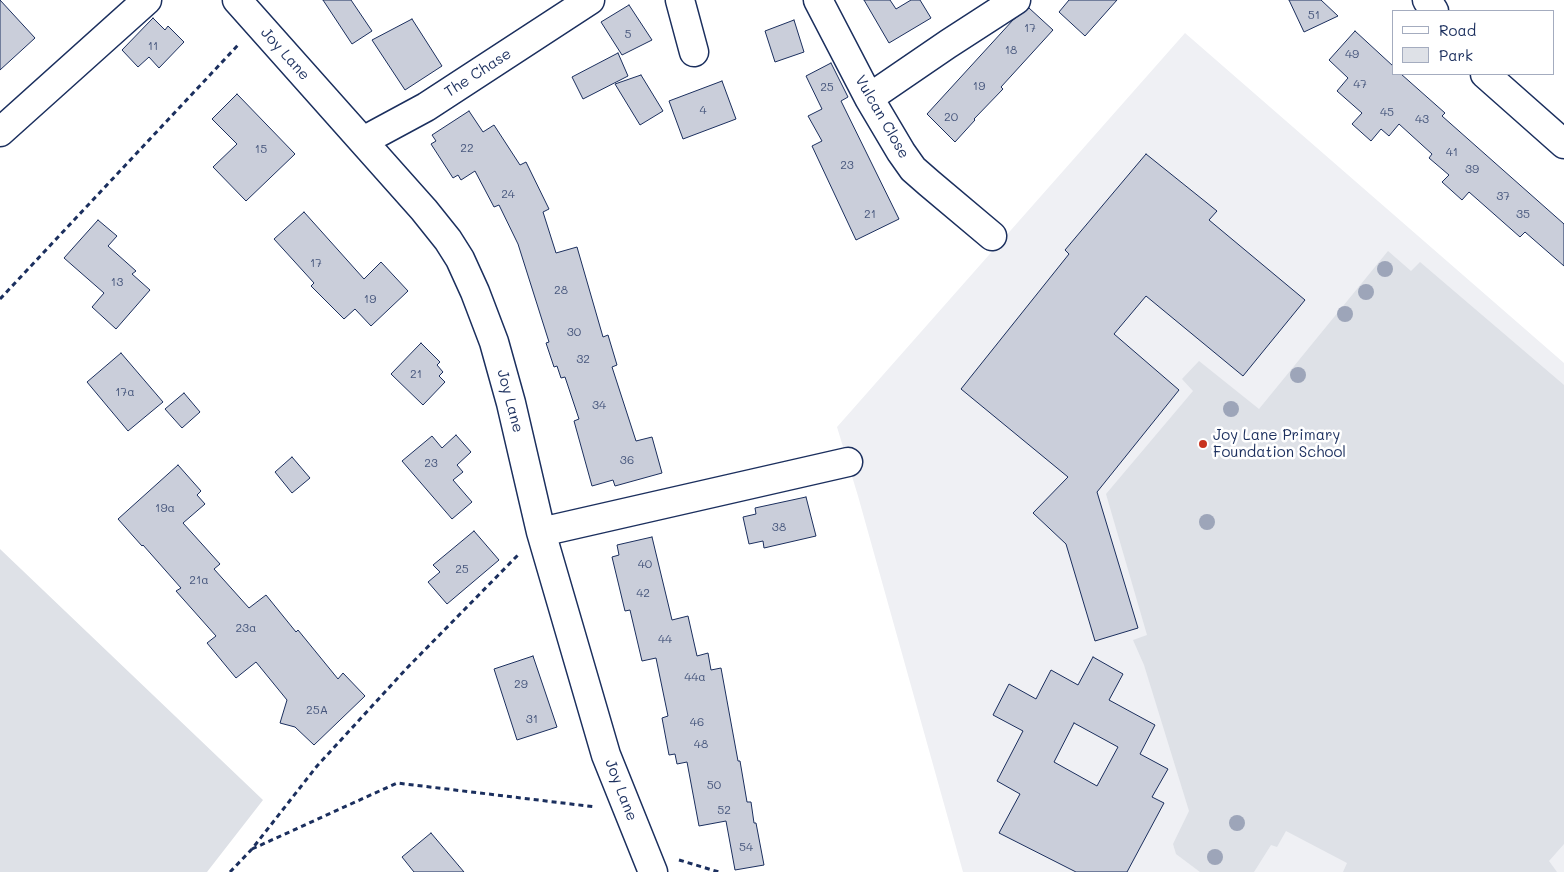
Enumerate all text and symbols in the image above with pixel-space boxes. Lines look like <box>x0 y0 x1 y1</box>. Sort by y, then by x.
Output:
house number: 51 <box>1308 8 1320 22</box>
legend <box>1392 10 1554 75</box>
text: Road <box>1439 20 1476 40</box>
house number: 17 <box>1024 21 1036 35</box>
street label: Joy Lane <box>257 24 313 84</box>
house number: 5 <box>625 27 631 41</box>
house number: 11 <box>148 39 158 53</box>
house number: 18 <box>1005 43 1017 57</box>
street label: The Chase <box>441 45 515 101</box>
text: Park <box>1439 45 1473 65</box>
house number: 49 <box>1345 47 1359 61</box>
street label: Vulcan Close <box>851 72 913 162</box>
house number: 47 <box>1353 77 1367 91</box>
house number: 19 <box>973 79 985 93</box>
house number: 25 <box>820 80 834 94</box>
house number: 4 <box>699 103 707 117</box>
house number: 45 <box>1380 105 1394 119</box>
house number: 20 <box>944 110 958 124</box>
house number: 43 <box>1415 112 1429 126</box>
house number: 22 <box>460 141 474 155</box>
house number: 15 <box>255 142 267 156</box>
house number: 41 <box>1446 145 1458 159</box>
house number: 23 <box>840 158 854 172</box>
house number: 39 <box>1465 162 1479 176</box>
house number: 24 <box>501 187 515 201</box>
house number: 37 <box>1496 189 1510 203</box>
house number: 21 <box>864 207 876 221</box>
house number: 35 <box>1516 207 1530 221</box>
house number: 17 <box>310 256 322 270</box>
house number: 13 <box>111 275 123 289</box>
house number: 28 <box>554 283 568 297</box>
house number: 19 <box>364 292 376 306</box>
house number: 30 <box>567 325 581 339</box>
house number: 32 <box>576 352 590 366</box>
house number: 21 <box>410 367 422 381</box>
street label: Joy Lane <box>493 367 527 435</box>
house number: 17a <box>115 385 135 399</box>
house number: 34 <box>592 398 606 412</box>
place label: Joy Lane Primary Foundation School <box>1213 426 1346 461</box>
marker: Joy Lane Primary Foundation School <box>1197 438 1209 450</box>
house number: 36 <box>620 453 634 467</box>
house number: 23 <box>424 456 438 470</box>
house number: 19a <box>155 501 175 515</box>
house number: 38 <box>772 520 786 534</box>
house number: 40 <box>638 557 652 571</box>
house number: 25 <box>455 562 469 576</box>
house number: 21a <box>189 573 209 587</box>
house number: 42 <box>636 586 650 600</box>
house number: 23a <box>235 621 257 635</box>
house number: 44 <box>658 632 672 646</box>
house number: 44a <box>684 670 706 684</box>
house number: 29 <box>514 677 528 691</box>
house number: 25A <box>306 703 328 717</box>
house number: 31 <box>526 712 538 726</box>
house number: 46 <box>690 715 704 729</box>
house number: 48 <box>694 737 708 751</box>
street label: Joy Lane <box>601 757 641 823</box>
house number: 50 <box>707 778 721 792</box>
house number: 52 <box>717 803 731 817</box>
house number: 54 <box>739 840 753 854</box>

